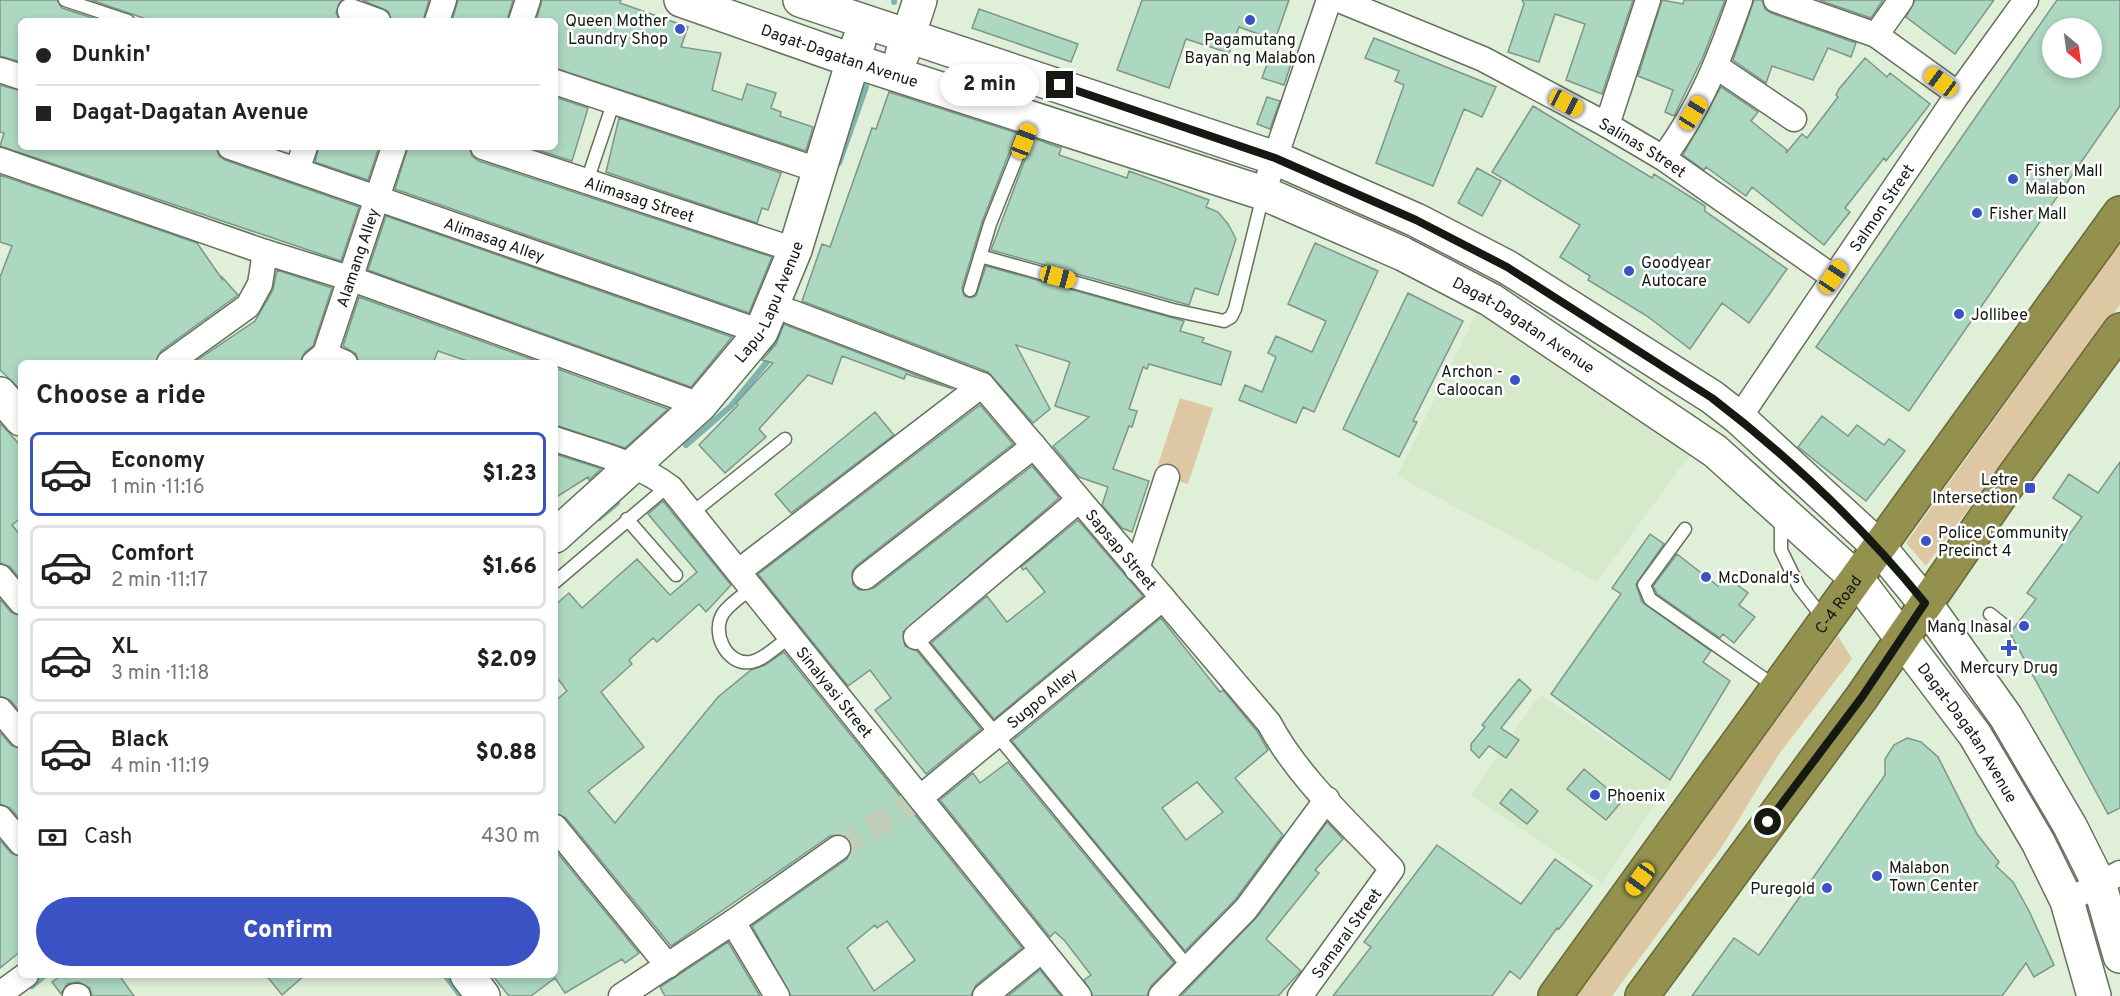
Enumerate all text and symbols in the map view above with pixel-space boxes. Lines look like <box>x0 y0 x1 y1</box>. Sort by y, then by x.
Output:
place label: Queen Mother Laundry Shop <box>565 12 668 50</box>
marker: Pagamutang Bayan ng Malabon <box>1243 13 1257 27</box>
north arrow <box>2042 18 2102 78</box>
map controls <box>2042 18 2102 78</box>
street label: Dagat-Dagatan Avenue <box>758 21 920 93</box>
marker: Queen Mother Laundry Shop <box>673 22 687 36</box>
place label: Pagamutang Bayan ng Malabon <box>1184 31 1316 69</box>
text: Dunkin' <box>72 42 151 69</box>
callout: 2 min <box>940 64 1039 106</box>
car <box>1921 64 1961 100</box>
route end <box>1046 71 1073 98</box>
text: 2 min <box>963 72 1016 98</box>
car <box>1546 87 1586 119</box>
car <box>1676 93 1710 133</box>
text: Dagat-Dagatan Avenue <box>72 100 309 127</box>
street label: Salinas Street <box>1595 114 1689 183</box>
car <box>1009 121 1039 161</box>
street label: Salmon Street <box>1846 161 1920 256</box>
place label: Fisher Mall Malabon <box>2025 162 2103 200</box>
marker: Fisher Mall Malabon <box>2006 172 2020 186</box>
street label: Alimasag Street <box>582 173 696 228</box>
place label: Fisher Mall <box>1989 205 2067 225</box>
street label: Alamang Alley <box>333 206 385 310</box>
marker: Fisher Mall <box>1970 206 1984 220</box>
street label: Alimasag Alley <box>441 214 547 268</box>
street label: Lapu-Lapu Avenue <box>731 239 809 368</box>
place label: Goodyear Autocare <box>1641 254 1711 292</box>
car <box>1815 257 1851 297</box>
car <box>1038 264 1078 290</box>
marker: Goodyear Autocare <box>1622 264 1636 278</box>
street label: Dagat-Dagatan Avenue <box>1448 274 1598 379</box>
place label: Jollibee <box>1971 306 2028 326</box>
marker: Jollibee <box>1952 307 1966 321</box>
place label: Archon - Caloocan <box>1436 363 1503 401</box>
marker: Archon - Caloocan <box>1508 373 1522 387</box>
text: Choose a ride <box>36 379 206 413</box>
icon: car <box>39 447 93 501</box>
text: Economy <box>111 448 205 475</box>
text: $1.23 <box>482 461 537 488</box>
place label: Letre Intersection <box>1932 471 2018 509</box>
text: 1 min · 11:16 <box>111 475 205 501</box>
marker: Letre Intersection <box>2023 481 2037 495</box>
street label: Sapsap Street <box>1080 506 1160 595</box>
place label: Police Community Precinct 4 <box>1938 524 2069 562</box>
marker: Police Community Precinct 4 <box>1919 534 1933 548</box>
icon: car <box>39 540 93 594</box>
text: Comfort <box>111 541 194 568</box>
text: $1.66 <box>482 554 537 581</box>
text: 2 min · 11:17 <box>111 568 208 594</box>
place label: McDonald's <box>1718 569 1800 589</box>
marker: McDonald's <box>1699 570 1713 584</box>
street label: C-4 Road <box>1811 572 1867 639</box>
place label: Mang Inasal <box>1927 618 2012 638</box>
marker: Mang Inasal <box>2017 619 2031 633</box>
icon: car <box>39 633 93 687</box>
text: XL <box>111 634 138 661</box>
marker: Mercury Drug <box>2002 641 2016 655</box>
street label: Sinalyasi Street <box>790 643 876 743</box>
text: $2.09 <box>476 647 537 674</box>
place label: Mercury Drug <box>1960 659 2058 679</box>
street label: Dagat-Dagatan Avenue <box>1912 660 2021 807</box>
text: 3 min · 11:18 <box>111 661 210 687</box>
street label: Sugpo Alley <box>1004 665 1082 734</box>
icon: car <box>39 726 93 780</box>
text: Black <box>111 727 169 754</box>
text: $0.88 <box>476 740 537 767</box>
text: 4 min · 11:19 <box>111 754 210 780</box>
place label: Phoenix <box>1607 787 1666 807</box>
marker: Phoenix <box>1588 788 1602 802</box>
route start <box>1754 808 1781 835</box>
icon: cash <box>36 821 69 854</box>
text: Cash <box>84 824 133 851</box>
text: 430 m <box>481 824 540 850</box>
car <box>1622 859 1658 899</box>
place label: Malabon Town Center <box>1889 859 1979 897</box>
marker: Malabon Town Center <box>1870 869 1884 883</box>
place label: Puregold <box>1750 880 1815 900</box>
marker: Puregold <box>1820 881 1834 895</box>
street label: Samaral Street <box>1308 885 1387 983</box>
button: Confirm <box>36 897 540 966</box>

